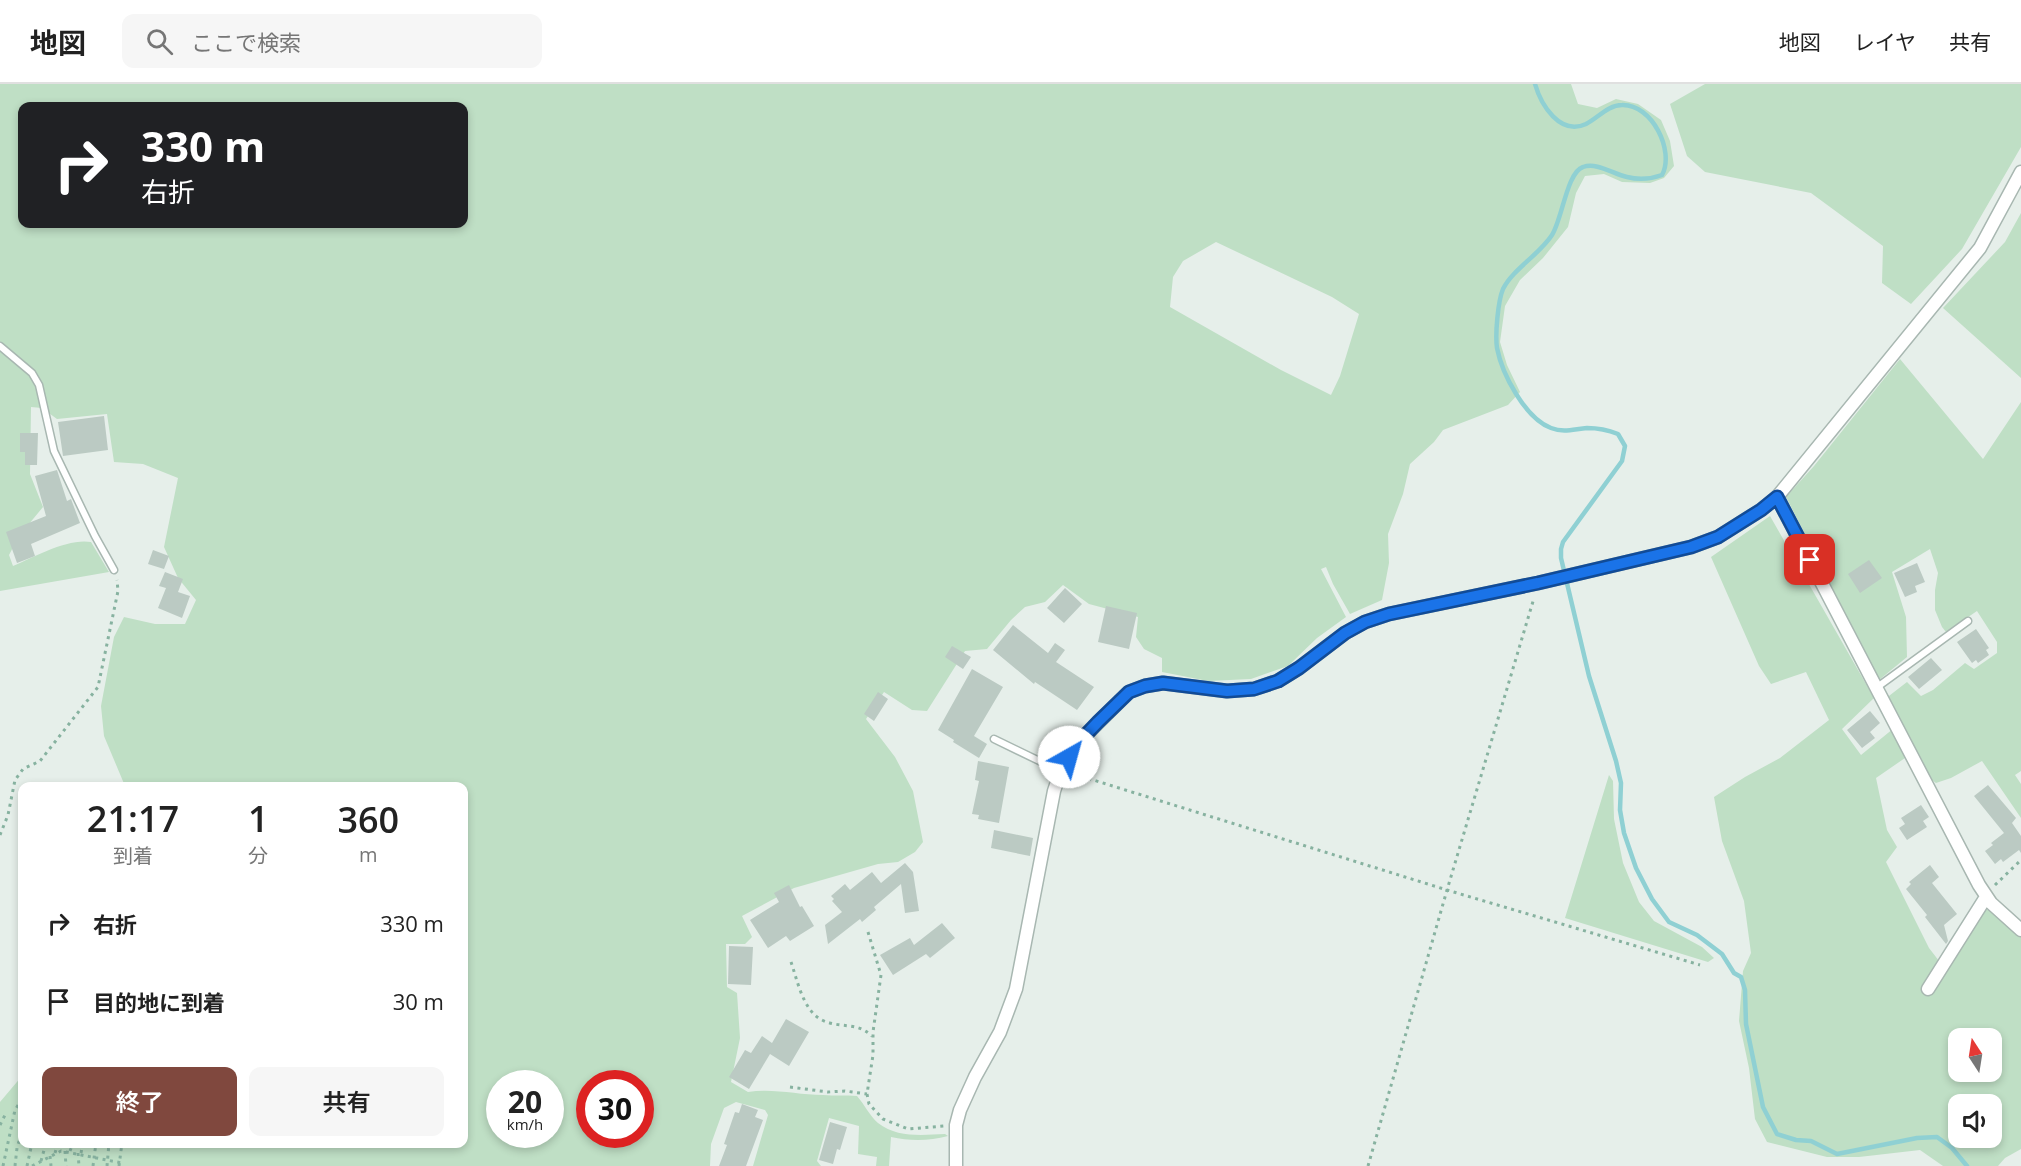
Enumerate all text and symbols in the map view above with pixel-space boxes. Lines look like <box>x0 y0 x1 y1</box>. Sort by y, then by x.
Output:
search box <box>122 14 542 68</box>
text: 地図 <box>30 23 86 61</box>
icon: search <box>143 25 176 58</box>
text: ここで検索 <box>191 27 301 57</box>
text: 地図 <box>1779 28 1821 56</box>
text: レイヤ <box>1854 28 1916 56</box>
text: 共有 <box>1949 28 1991 56</box>
text: 330 m <box>141 117 265 174</box>
icon: right <box>42 126 120 204</box>
text: 右折 <box>141 173 195 210</box>
pin <box>1784 534 1835 585</box>
icon: arrive <box>1793 543 1826 576</box>
position arrow <box>1037 725 1101 789</box>
text: 21:17 <box>87 794 179 843</box>
text: 1 <box>248 794 269 843</box>
text: 360 <box>337 795 399 844</box>
text: m <box>359 841 378 868</box>
text: 到着 <box>113 842 153 869</box>
text: 分 <box>248 842 268 869</box>
icon: right <box>42 907 75 940</box>
text: 330 m <box>380 908 444 938</box>
text: 右折 <box>93 909 137 939</box>
icon: arrive <box>42 985 75 1018</box>
text: 30 m <box>393 986 444 1016</box>
text: 目的地に到着 <box>93 987 225 1017</box>
north arrow <box>1948 1028 2002 1082</box>
map controls <box>1948 1028 2002 1148</box>
button: 終了 <box>42 1067 237 1136</box>
button: 共有 <box>249 1067 444 1136</box>
speed limit sign: 30 <box>576 1070 654 1148</box>
text: 20 <box>508 1081 542 1122</box>
button: sound <box>1948 1094 2002 1148</box>
text: km/h <box>507 1114 543 1134</box>

